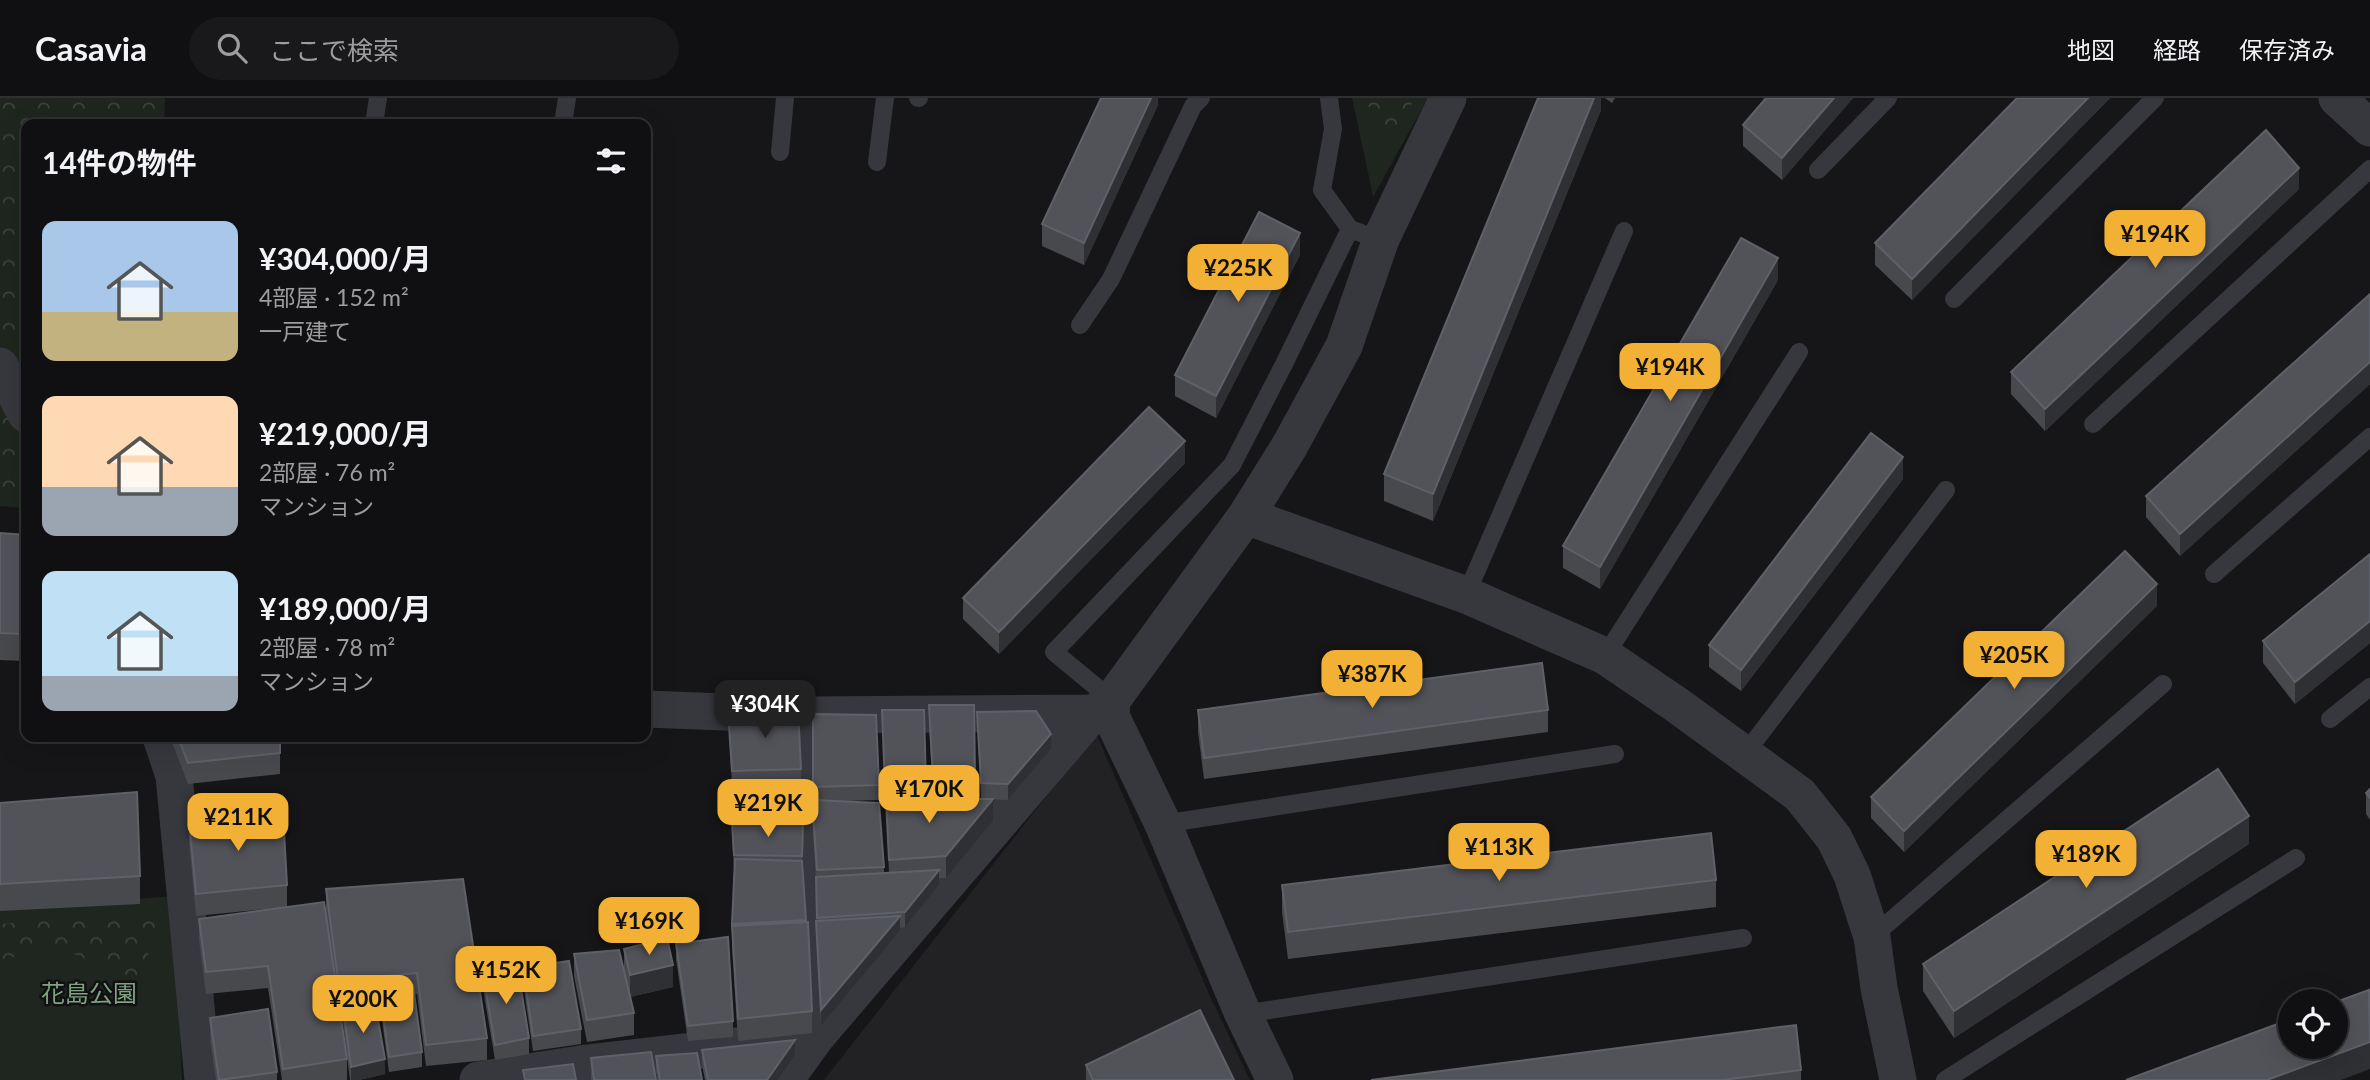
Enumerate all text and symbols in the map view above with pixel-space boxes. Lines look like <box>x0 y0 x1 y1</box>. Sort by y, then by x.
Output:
search box <box>189 17 679 80</box>
text: Casavia <box>35 28 147 68</box>
icon: search <box>213 29 251 67</box>
text: ここで検索 <box>269 34 399 66</box>
text: 地図 <box>2067 35 2115 64</box>
text: 経路 <box>2153 35 2201 64</box>
text: 保存済み <box>2239 35 2335 64</box>
icon: filters <box>592 142 630 180</box>
text: 14件の物件 <box>42 144 197 180</box>
pin: ¥194K <box>2106 211 2204 270</box>
text: ¥194K <box>2120 219 2190 247</box>
text: ¥304,000/月 <box>259 240 432 276</box>
pin: ¥225K <box>1189 244 1287 304</box>
icon: home <box>98 249 182 333</box>
text: ¥225K <box>1203 253 1273 281</box>
text: 4部屋 · 152 m² <box>259 283 409 311</box>
text: 一戸建て <box>259 317 351 345</box>
pin: ¥194K <box>1621 344 1719 403</box>
text: ¥194K <box>1635 352 1705 380</box>
text: ¥219,000/月 <box>259 415 432 451</box>
icon: home <box>98 424 182 508</box>
text: 2部屋 · 76 m² <box>259 458 395 486</box>
text: マンション <box>259 492 374 520</box>
text: ¥189,000/月 <box>259 590 432 626</box>
icon: home <box>98 599 182 683</box>
pin: ¥205K <box>1965 632 2063 691</box>
text: 2部屋 · 78 m² <box>259 633 395 661</box>
text: ¥205K <box>1979 640 2049 668</box>
pin: ¥387K <box>1323 650 1421 710</box>
text: ¥387K <box>1337 659 1407 687</box>
text: マンション <box>259 667 374 695</box>
pin: ¥304K <box>716 680 814 740</box>
text: ¥304K <box>730 689 800 717</box>
pin: ¥170K <box>880 766 978 825</box>
text: ¥170K <box>894 774 964 802</box>
pin: ¥219K <box>719 780 817 839</box>
text: ¥219K <box>733 788 803 816</box>
pin: ¥211K <box>189 794 287 853</box>
text: ¥211K <box>203 802 273 830</box>
pin: ¥113K <box>1450 824 1548 883</box>
pin: ¥189K <box>2037 830 2135 890</box>
text: ¥113K <box>1464 832 1534 860</box>
text: ¥189K <box>2051 839 2121 867</box>
pin: ¥169K <box>600 898 698 957</box>
text: ¥169K <box>614 906 684 934</box>
pin: ¥152K <box>457 946 555 1006</box>
text: ¥152K <box>471 955 541 983</box>
pin: ¥200K <box>314 976 412 1035</box>
park label: 花島公園 <box>41 978 137 1007</box>
text: ¥200K <box>328 984 398 1012</box>
map controls <box>2278 989 2348 1059</box>
button: locate <box>2278 989 2348 1059</box>

